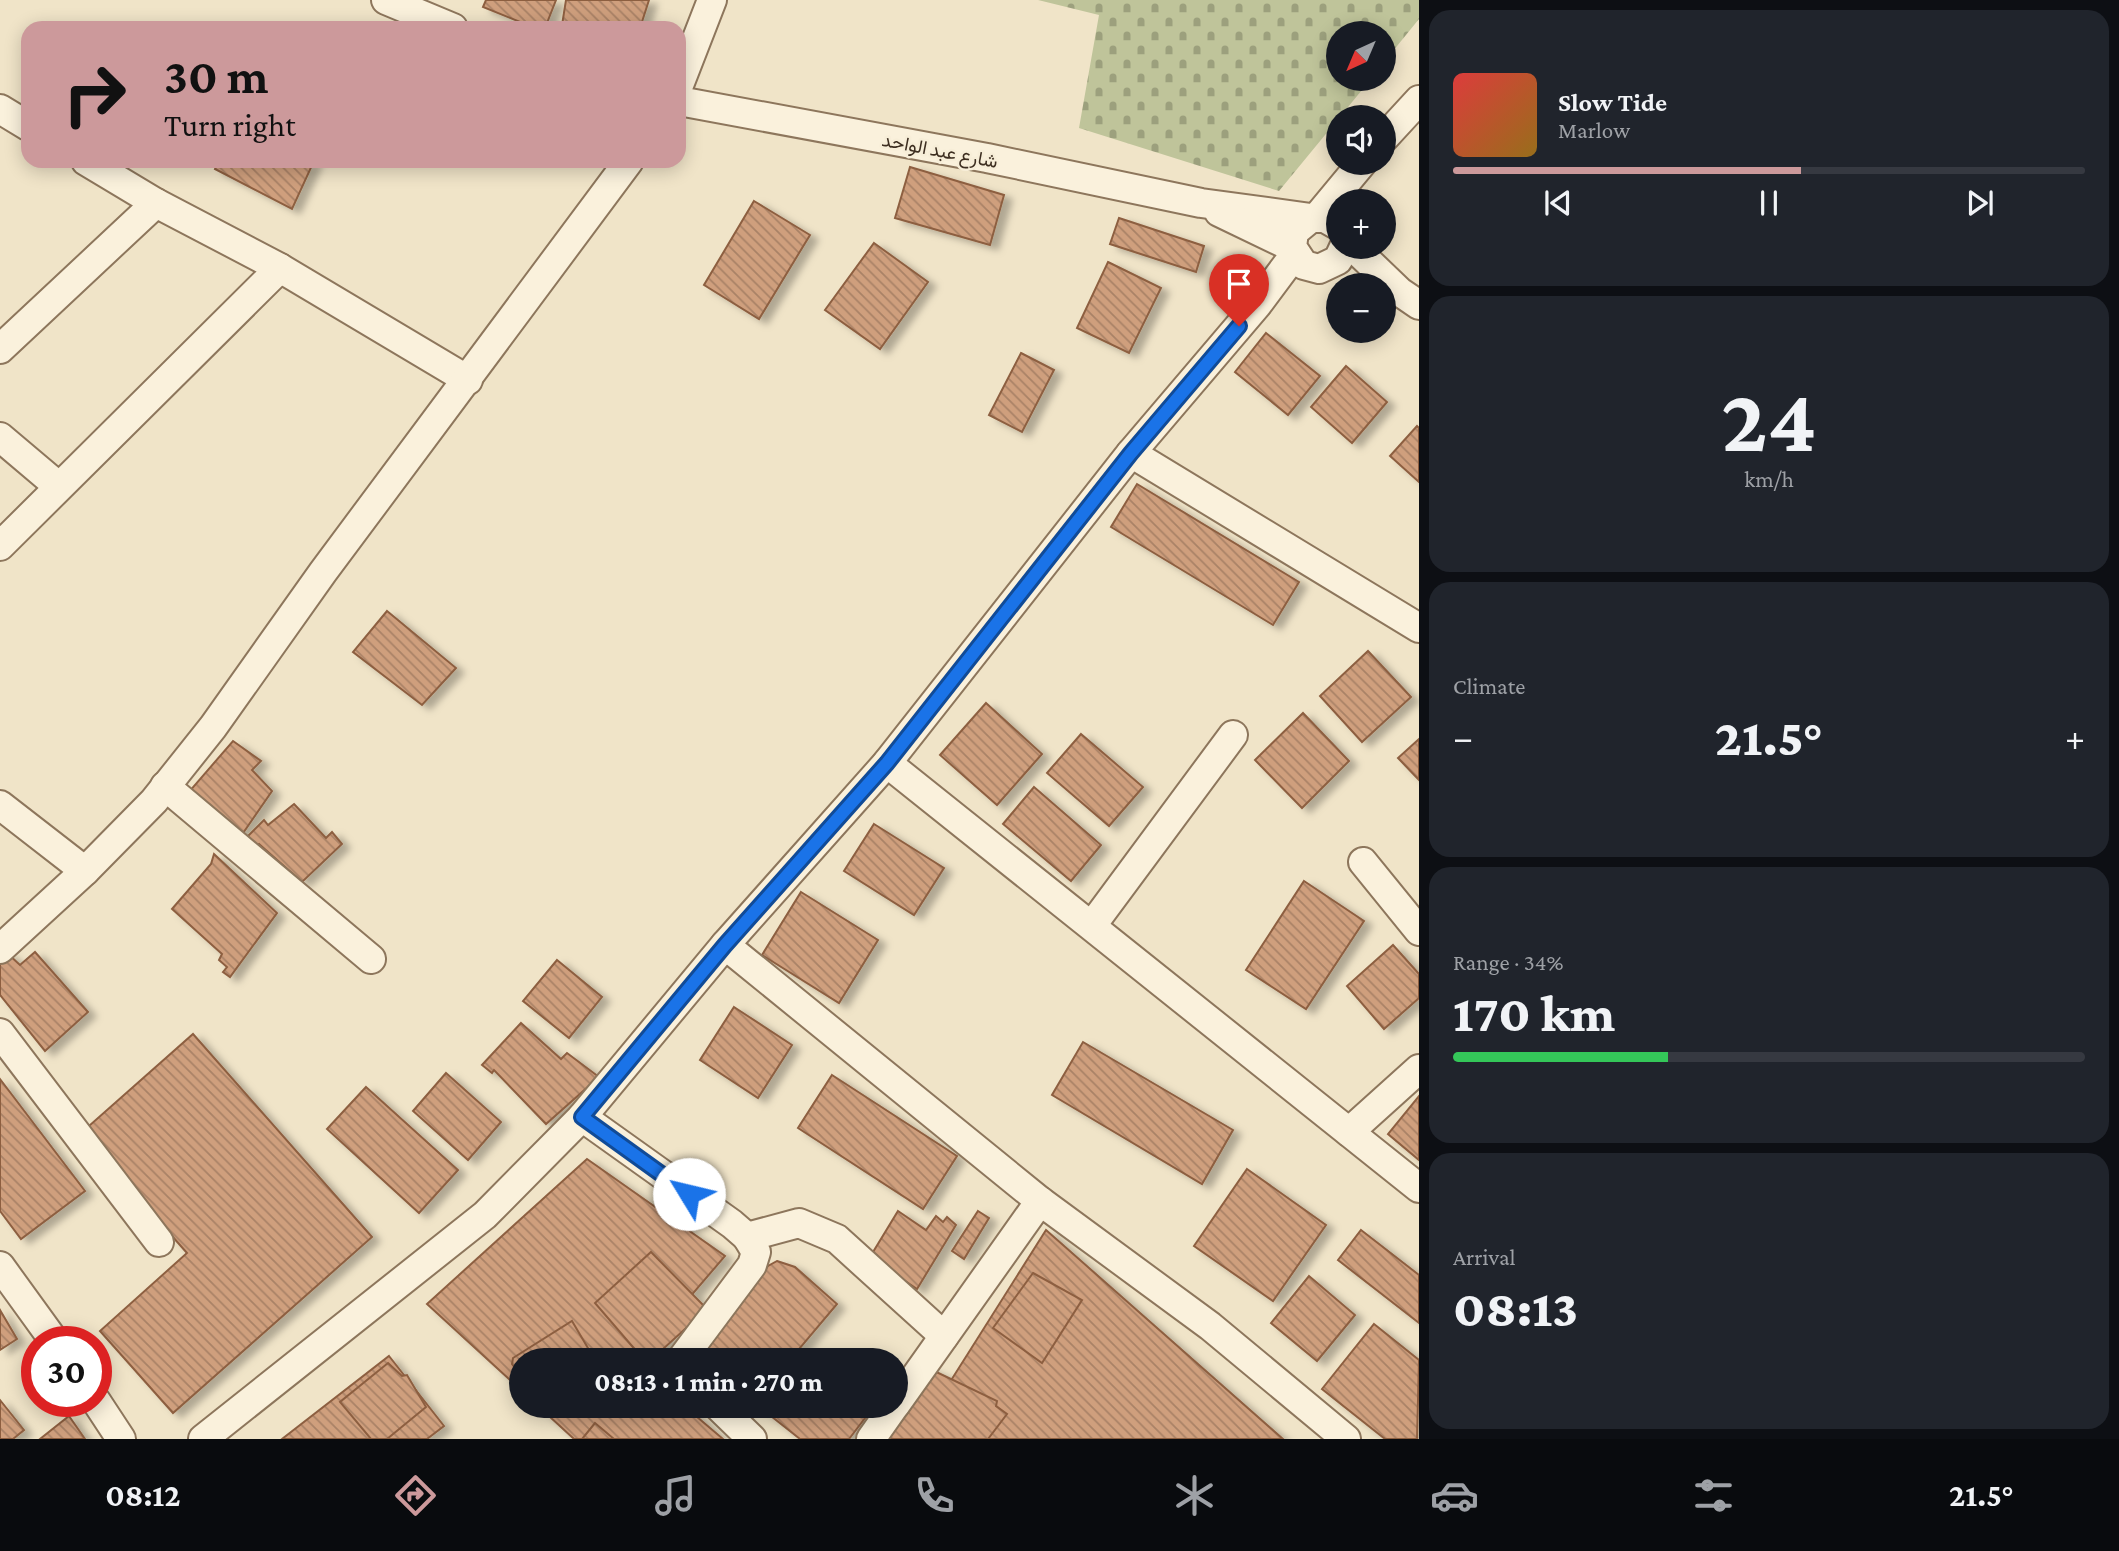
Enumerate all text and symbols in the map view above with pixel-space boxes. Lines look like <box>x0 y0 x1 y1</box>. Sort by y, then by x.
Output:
north arrow <box>1326 21 1396 91</box>
map controls <box>1326 21 1396 343</box>
icon: right <box>49 49 140 140</box>
text: 30 m <box>164 49 269 104</box>
text: Slow Tide <box>1558 88 1667 117</box>
button: sound <box>1326 105 1396 175</box>
text: Turn right <box>164 107 296 143</box>
text: Marlow <box>1558 117 1630 143</box>
street label: شارع عبد الواحد <box>880 129 1000 174</box>
icon: previous <box>1539 184 1577 222</box>
icon: pause <box>1750 184 1788 222</box>
icon: next <box>1961 184 1999 222</box>
button: + <box>1326 189 1396 259</box>
pin <box>1209 254 1269 326</box>
icon: arrive <box>1220 265 1258 303</box>
button: − <box>1326 273 1396 343</box>
text: 24 <box>1721 369 1817 471</box>
text: km/h <box>1744 466 1794 492</box>
text: Climate <box>1453 673 1525 699</box>
text: 21.5° <box>1715 708 1823 766</box>
text: − <box>1453 716 1473 758</box>
text: + <box>2065 716 2085 758</box>
text: Range · 34% <box>1453 949 1564 975</box>
text: 170 km <box>1453 984 1615 1042</box>
position arrow <box>652 1157 726 1231</box>
text: Arrival <box>1453 1244 1516 1270</box>
text: 08:13 <box>1453 1279 1578 1337</box>
speed limit sign: 30 <box>21 1326 112 1417</box>
text: 08:13 · 1 min · 270 m <box>594 1368 823 1397</box>
icon: directions <box>391 1471 440 1520</box>
icon: music <box>651 1471 700 1520</box>
icon: phone <box>910 1471 959 1520</box>
icon: climate <box>1170 1471 1219 1520</box>
icon: car <box>1430 1471 1479 1520</box>
icon: filters <box>1689 1471 1738 1520</box>
text: 08:12 <box>105 1477 181 1513</box>
text: 21.5° <box>1949 1477 2014 1513</box>

